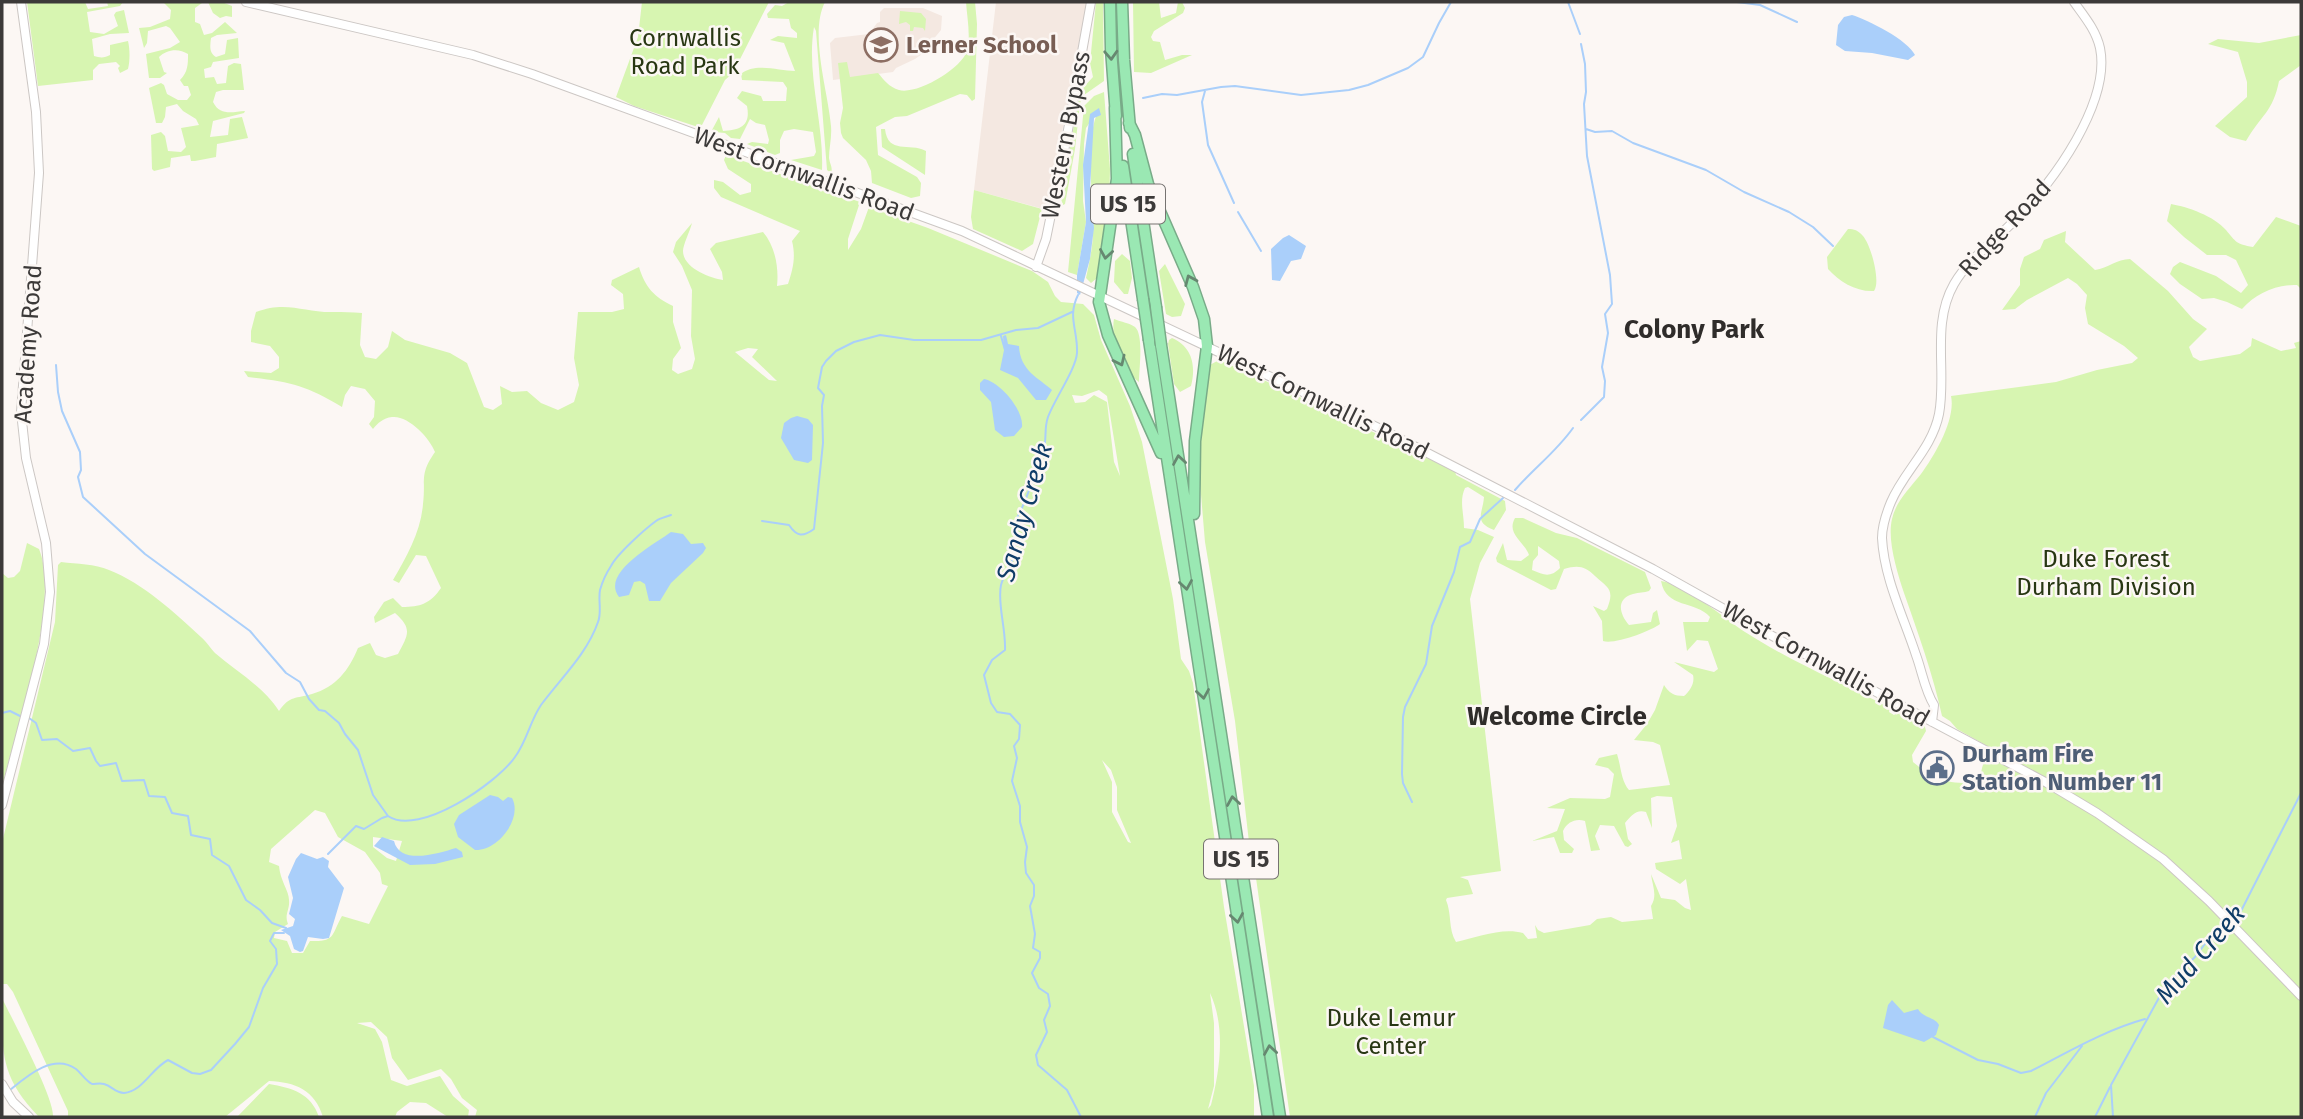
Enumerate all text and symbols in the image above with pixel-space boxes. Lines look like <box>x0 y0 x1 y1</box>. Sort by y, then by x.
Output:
park label: Cornwallis Road Park <box>629 24 741 80</box>
school or university icon: Lerner School <box>862 26 900 64</box>
place label: Lerner School <box>906 31 1058 59</box>
street label: Western Bypass <box>1036 49 1096 221</box>
one-way arrow <box>1104 50 1119 61</box>
street label: West Cornwallis Road <box>690 121 918 227</box>
street label: Ridge Road <box>1953 174 2057 282</box>
road number: US 15 <box>1091 184 1165 224</box>
one-way arrow <box>1099 248 1114 260</box>
street label: Academy Road <box>8 264 48 424</box>
one-way arrow <box>1184 275 1198 287</box>
district label: Colony Park <box>1624 314 1765 345</box>
street label: West Cornwallis Road <box>1212 338 1434 466</box>
one-way arrow <box>1111 354 1125 366</box>
water label: Sandy Creek <box>990 439 1059 586</box>
one-way arrow <box>1172 454 1187 466</box>
park label: Duke Forest Durham Division <box>2016 545 2196 601</box>
one-way arrow <box>1179 579 1194 591</box>
street label: West Cornwallis Road <box>1717 595 1935 733</box>
one-way arrow <box>1195 688 1210 699</box>
district label: Welcome Circle <box>1467 701 1647 732</box>
place label: Durham Fire Station Number 11 <box>1962 740 2162 796</box>
public building icon: Durham Fire Station Number 11 <box>1918 749 1956 787</box>
one-way arrow <box>1225 795 1240 806</box>
road number: US 15 <box>1204 839 1278 878</box>
water label: Mud Creek <box>2149 898 2252 1010</box>
one-way arrow <box>1229 913 1244 924</box>
park label: Duke Lemur Center <box>1326 1004 1456 1060</box>
one-way arrow <box>1263 1044 1278 1056</box>

